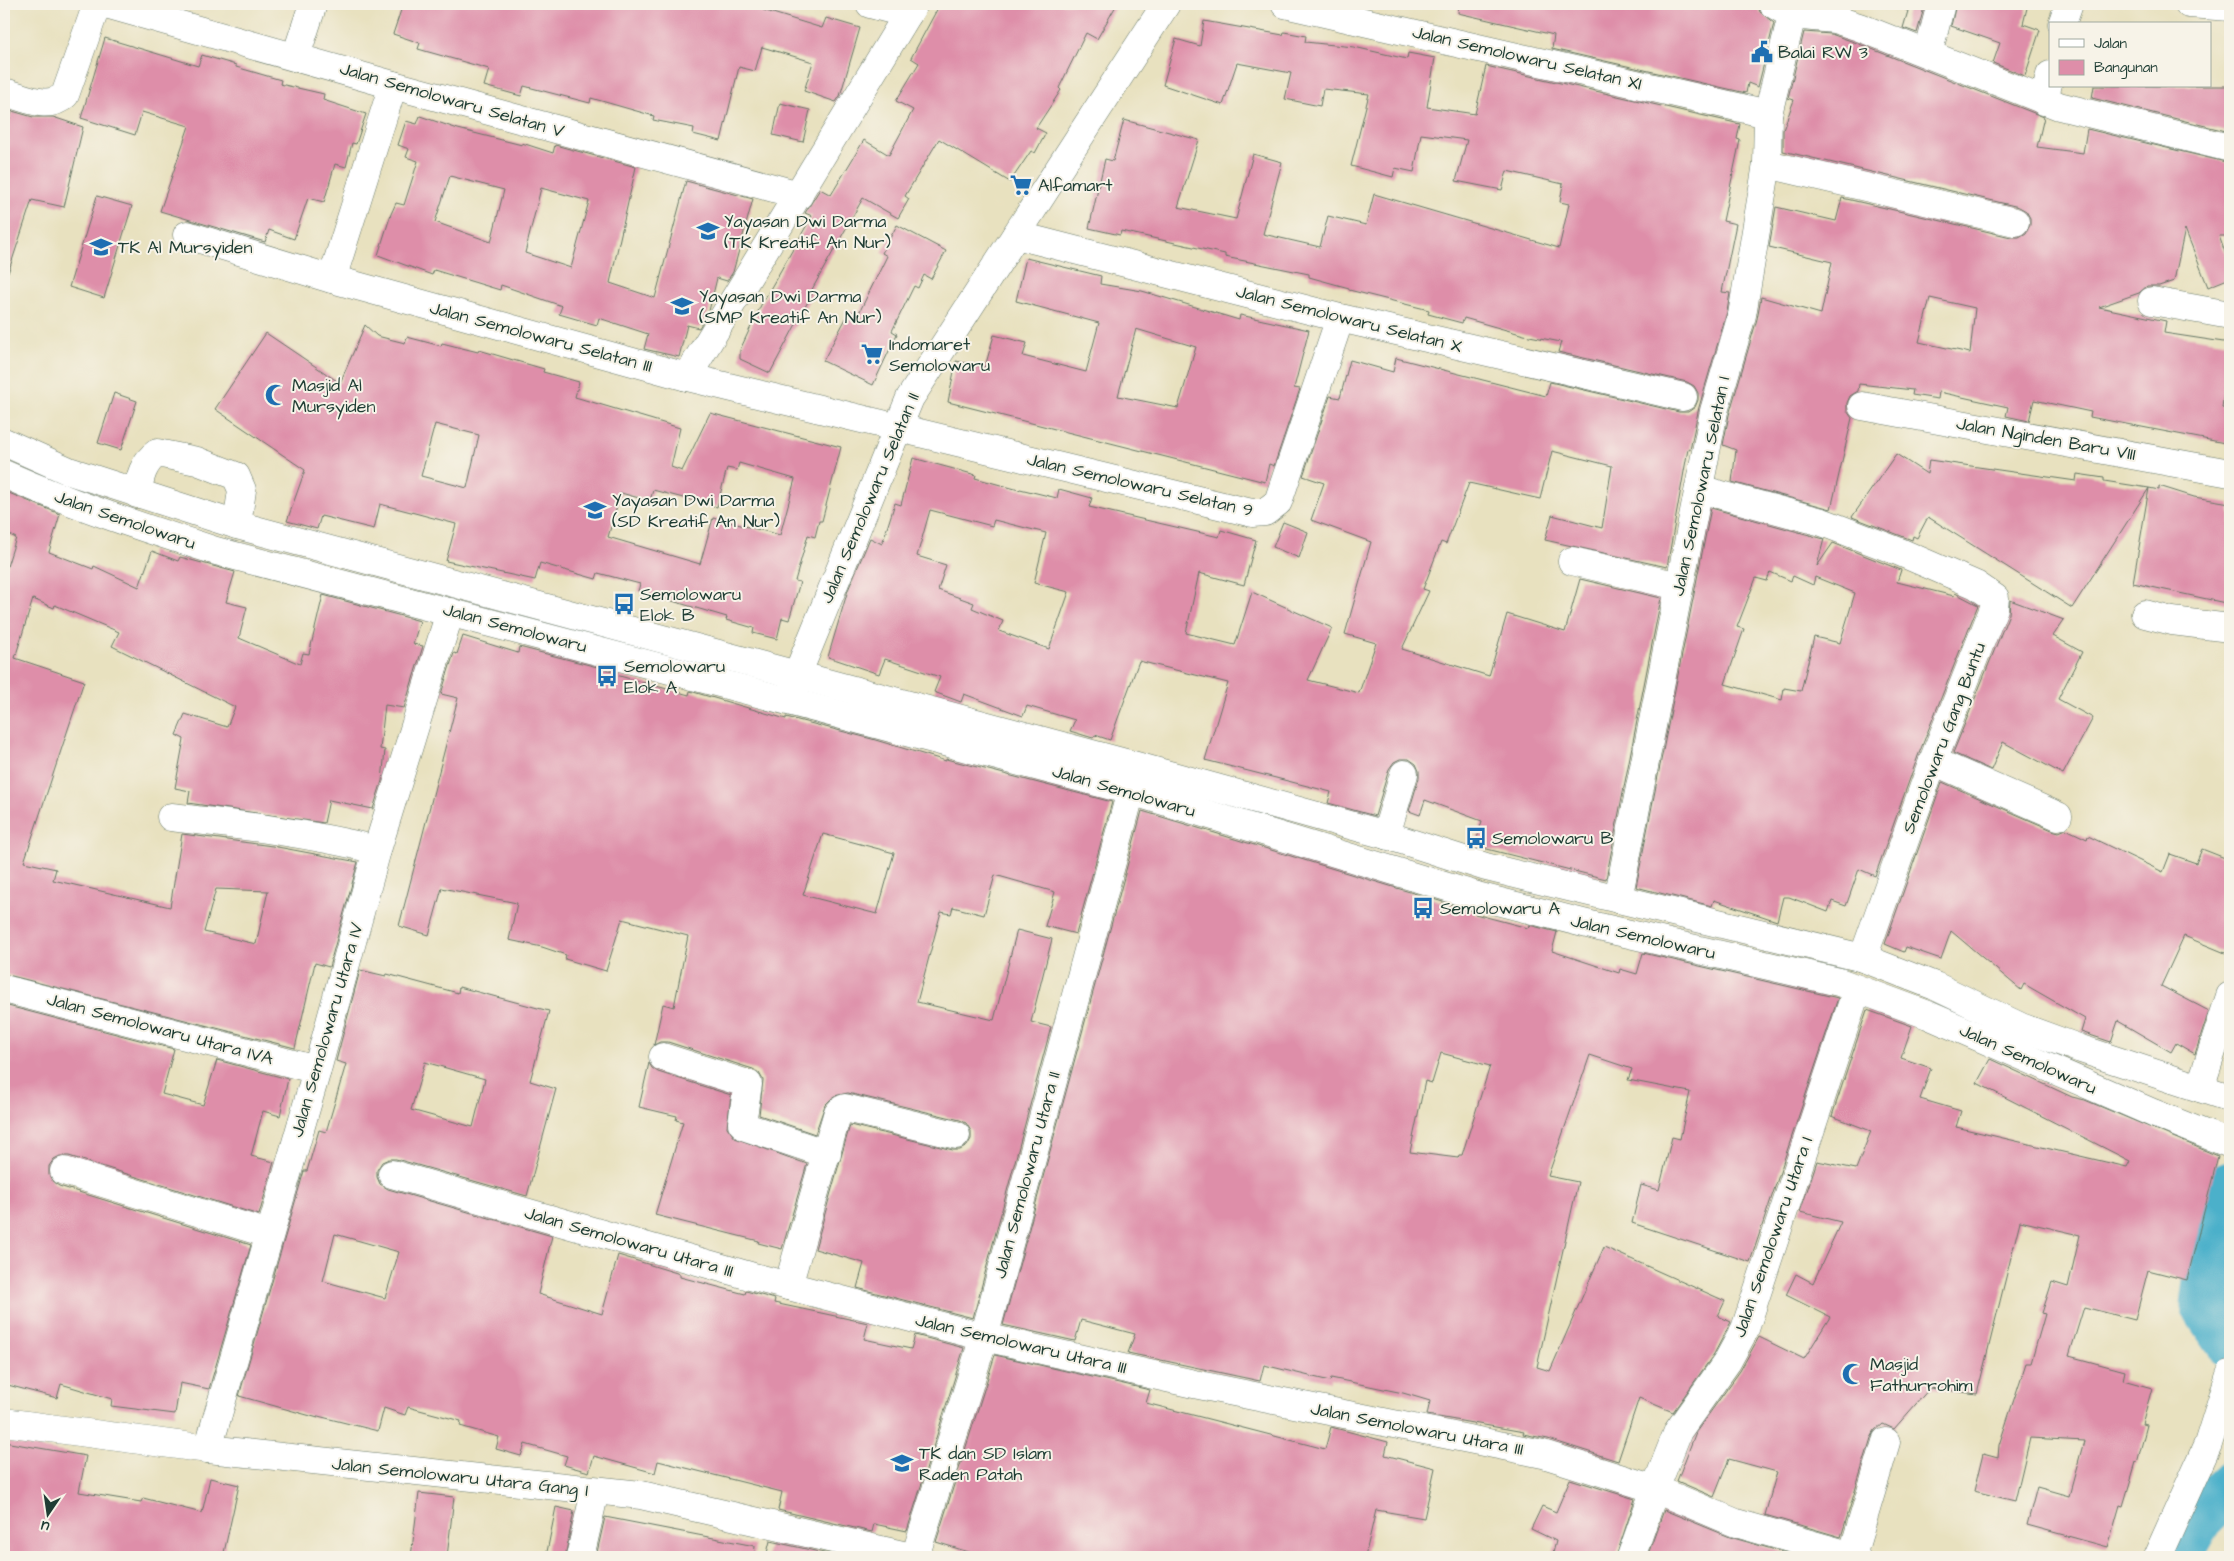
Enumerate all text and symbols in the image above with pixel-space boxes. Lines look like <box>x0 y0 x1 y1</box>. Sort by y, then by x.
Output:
street label: Jalan Semolowaru Selatan XI <box>1410 19 1644 97</box>
legend <box>2049 22 2212 88</box>
text: Jalan <box>2094 33 2128 54</box>
public building icon: Balai RW 3 <box>1749 39 1775 65</box>
place label: Balai RW 3 <box>1778 40 1868 65</box>
street label: Jalan Semolowaru Selatan V <box>337 56 567 144</box>
text: Bangunan <box>2094 57 2158 79</box>
supermarket icon: Alfamart <box>1008 172 1034 198</box>
place label: Alfamart <box>1038 173 1113 198</box>
place label: Yayasan Dwi Darma (TK Kreatif An Nur) <box>724 209 891 255</box>
school or university icon: Yayasan Dwi Darma (TK Kreatif An Nur) <box>695 218 721 244</box>
school or university icon: TK Al Mursyiden <box>88 234 114 260</box>
place label: TK Al Mursyiden <box>118 235 252 261</box>
street label: Jalan Semolowaru Selatan X <box>1233 279 1465 359</box>
place label: Yayasan Dwi Darma (SMP Kreatif An Nur) <box>699 284 882 330</box>
school or university icon: Yayasan Dwi Darma (SMP Kreatif An Nur) <box>669 293 695 319</box>
street label: Jalan Semolowaru Selatan III <box>427 295 655 379</box>
place label: Indomaret Semolowaru <box>889 332 990 378</box>
supermarket icon: Indomaret Semolowaru <box>859 341 885 367</box>
place label: Masjid Al Mursyiden <box>292 373 376 420</box>
street label: Jalan Semolowaru Selatan I <box>1665 374 1737 598</box>
mosque icon: Masjid Al Mursyiden <box>263 382 289 408</box>
street label: Jalan Semolowaru Selatan II <box>814 389 926 607</box>
street label: Jalan Nginden Baru VIII <box>1954 411 2138 468</box>
street label: Jalan Semolowaru Selatan 9 <box>1024 447 1256 523</box>
street label: Jalan Semolowaru <box>51 484 199 556</box>
place label: Yayasan Dwi Darma (SD Kreatif An Nur) <box>612 488 780 534</box>
school or university icon: Yayasan Dwi Darma (SD Kreatif An Nur) <box>582 497 608 523</box>
place label: Semolowaru Elok B <box>640 582 741 628</box>
bus stop icon: Semolowaru Elok B <box>611 591 637 617</box>
street label: Jalan Semolowaru <box>440 597 590 659</box>
street label: Semolowaru Gang Buntu <box>1896 639 1993 838</box>
place label: Semolowaru Elok A <box>624 654 725 700</box>
bus stop icon: Semolowaru Elok A <box>594 663 620 689</box>
street label: Jalan Semolowaru <box>1049 759 1199 823</box>
bus stop icon: Semolowaru B <box>1463 825 1489 851</box>
place label: Semolowaru B <box>1492 826 1613 851</box>
bus stop icon: Semolowaru A <box>1410 895 1436 921</box>
place label: Semolowaru A <box>1440 896 1560 921</box>
street label: Jalan Semolowaru <box>1568 908 1718 966</box>
street label: Jalan Semolowaru Utara IV <box>284 920 370 1140</box>
street label: Jalan Semolowaru Utara IVA <box>44 987 277 1071</box>
street label: Jalan Semolowaru <box>1955 1017 2101 1101</box>
street label: Jalan Semolowaru Utara II <box>987 1069 1067 1281</box>
street label: Jalan Semolowaru Utara I <box>1727 1133 1819 1341</box>
street label: Jalan Semolowaru Utara III <box>522 1200 736 1284</box>
street label: Jalan Semolowaru Utara III <box>913 1307 1129 1381</box>
place label: Masjid Fathurrohim <box>1870 1352 1973 1398</box>
mosque icon: Masjid Fathurrohim <box>1840 1361 1866 1387</box>
street label: Jalan Semolowaru Utara III <box>1308 1396 1526 1462</box>
place label: TK dan SD Islam Raden Patah <box>919 1441 1051 1487</box>
school or university icon: TK dan SD Islam Raden Patah <box>889 1450 915 1476</box>
street label: Jalan Semolowaru Utara Gang I <box>330 1451 590 1504</box>
north arrow <box>22 1488 72 1538</box>
text: U <box>39 1515 51 1536</box>

